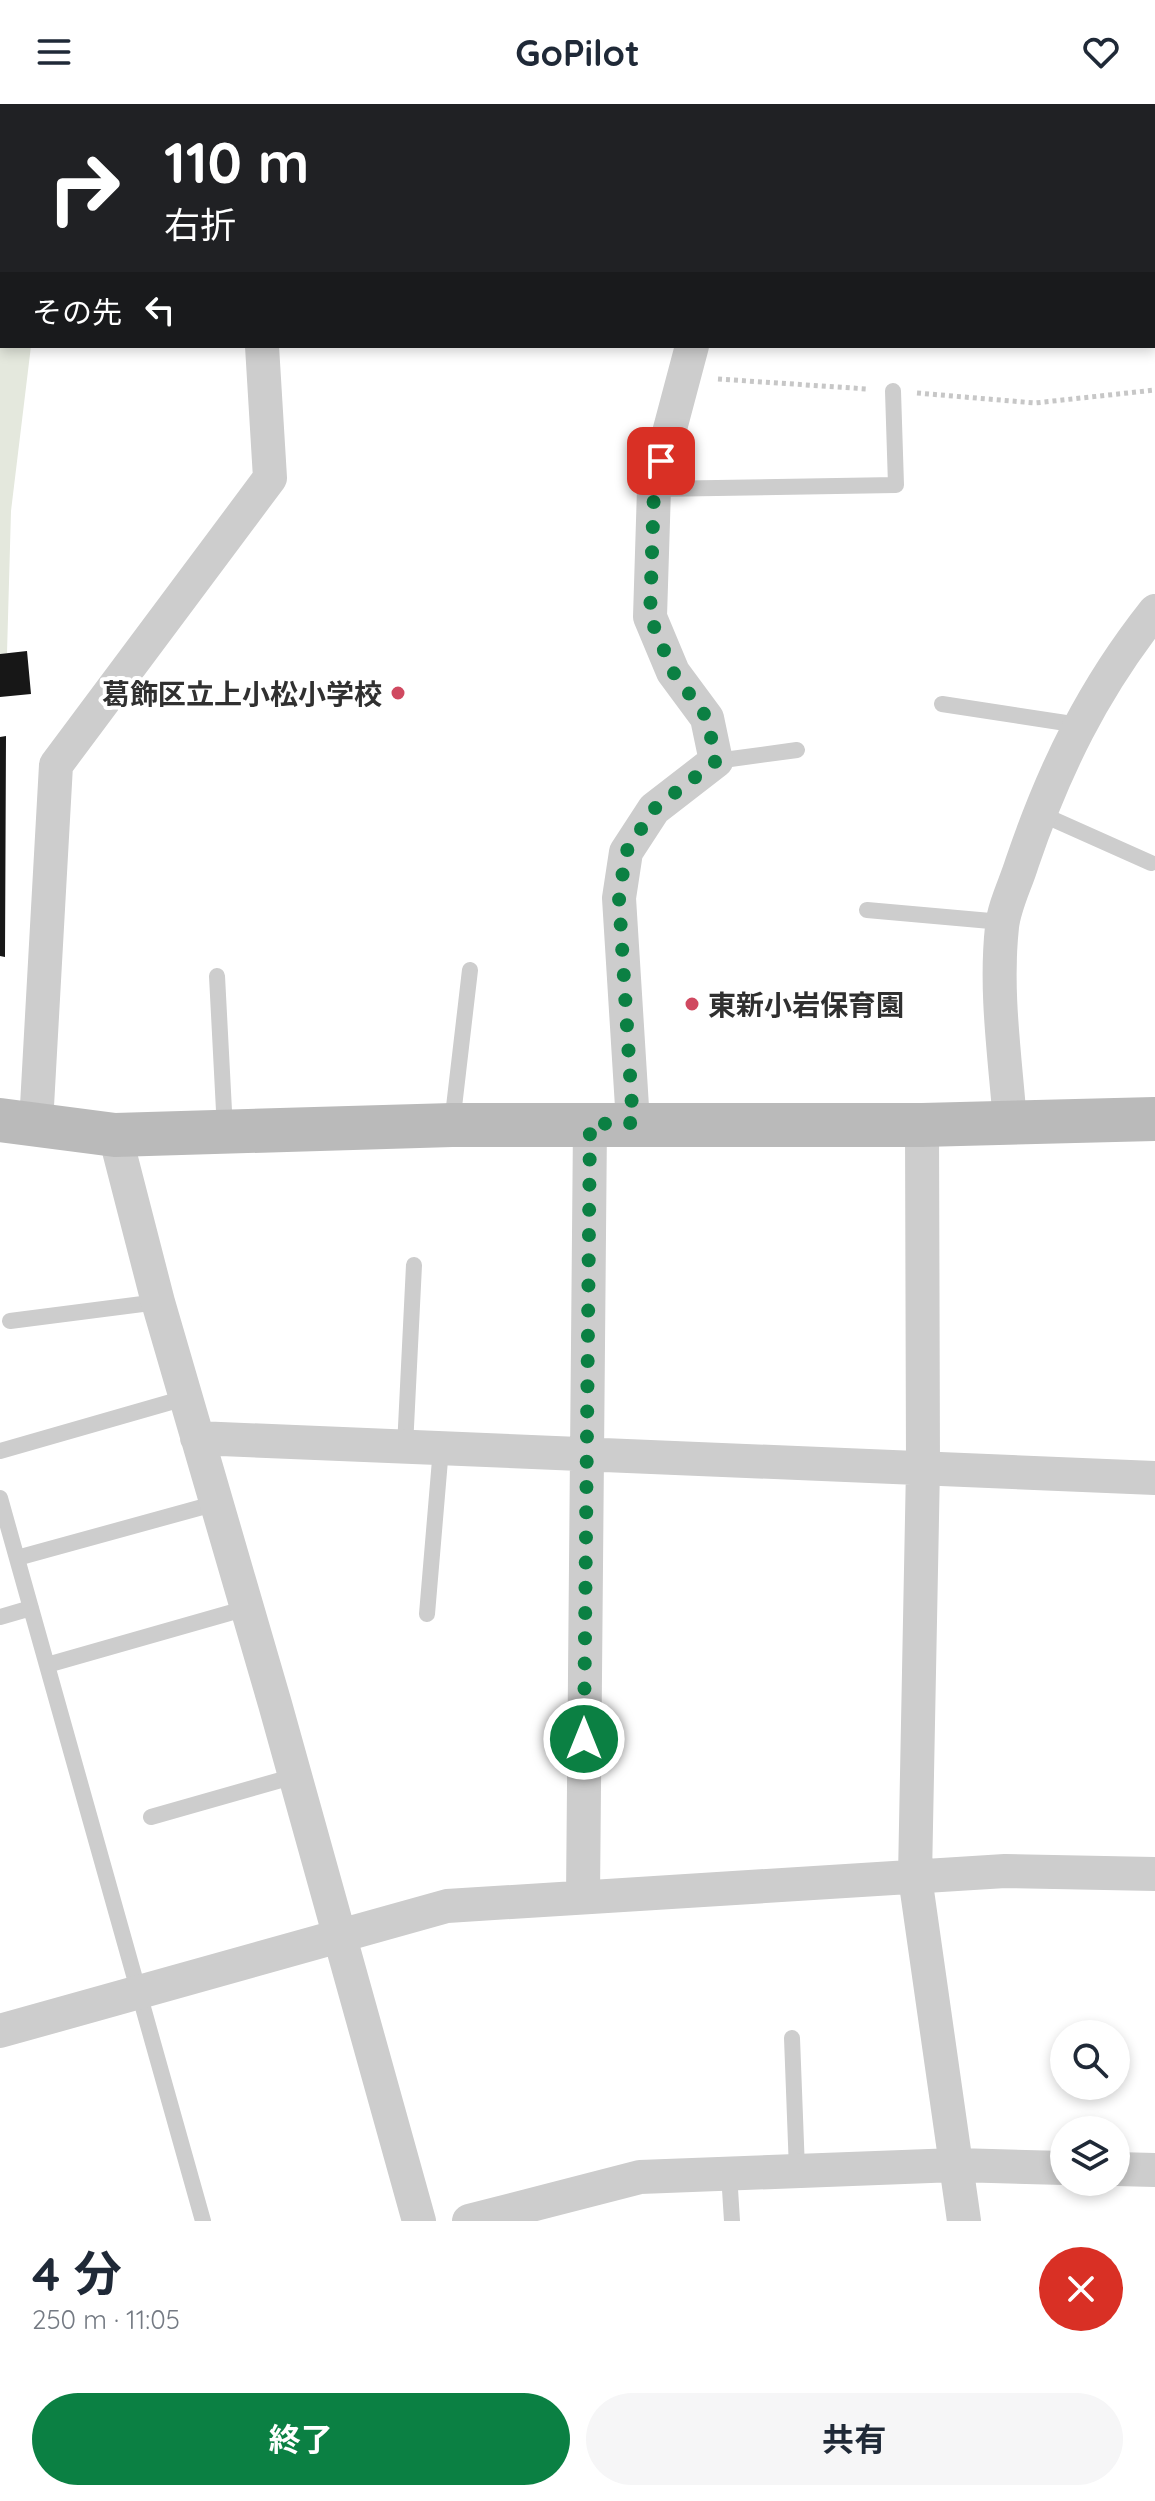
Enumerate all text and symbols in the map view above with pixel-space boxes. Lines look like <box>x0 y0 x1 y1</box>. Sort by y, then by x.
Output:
icon: menu <box>32 30 76 74</box>
text: GoPilot <box>515 30 640 75</box>
icon: heart <box>1079 30 1123 74</box>
text: 110 m <box>164 127 309 197</box>
icon: right <box>32 136 136 240</box>
text: 右折 <box>164 202 236 247</box>
icon: left <box>138 288 182 332</box>
text: その先 <box>32 293 122 331</box>
pin <box>627 427 695 495</box>
icon: arrive <box>639 439 683 483</box>
place label: 葛飾区立上小松小学校 <box>102 676 382 711</box>
marker: 葛飾区立上小松小学校 <box>389 684 407 702</box>
place label: 東新小岩保育園 <box>708 987 904 1022</box>
marker: 東新小岩保育園 <box>683 995 701 1013</box>
position arrow <box>542 1697 626 1781</box>
map controls <box>1050 2020 1130 2196</box>
button: search <box>1050 2020 1130 2100</box>
button: layers <box>1050 2116 1130 2196</box>
text: 4 分 <box>32 2243 122 2303</box>
button: close <box>1039 2247 1123 2331</box>
text: 250 m · 11:05 <box>32 2303 180 2336</box>
button: 終了 <box>32 2393 570 2485</box>
button: 共有 <box>586 2393 1123 2485</box>

